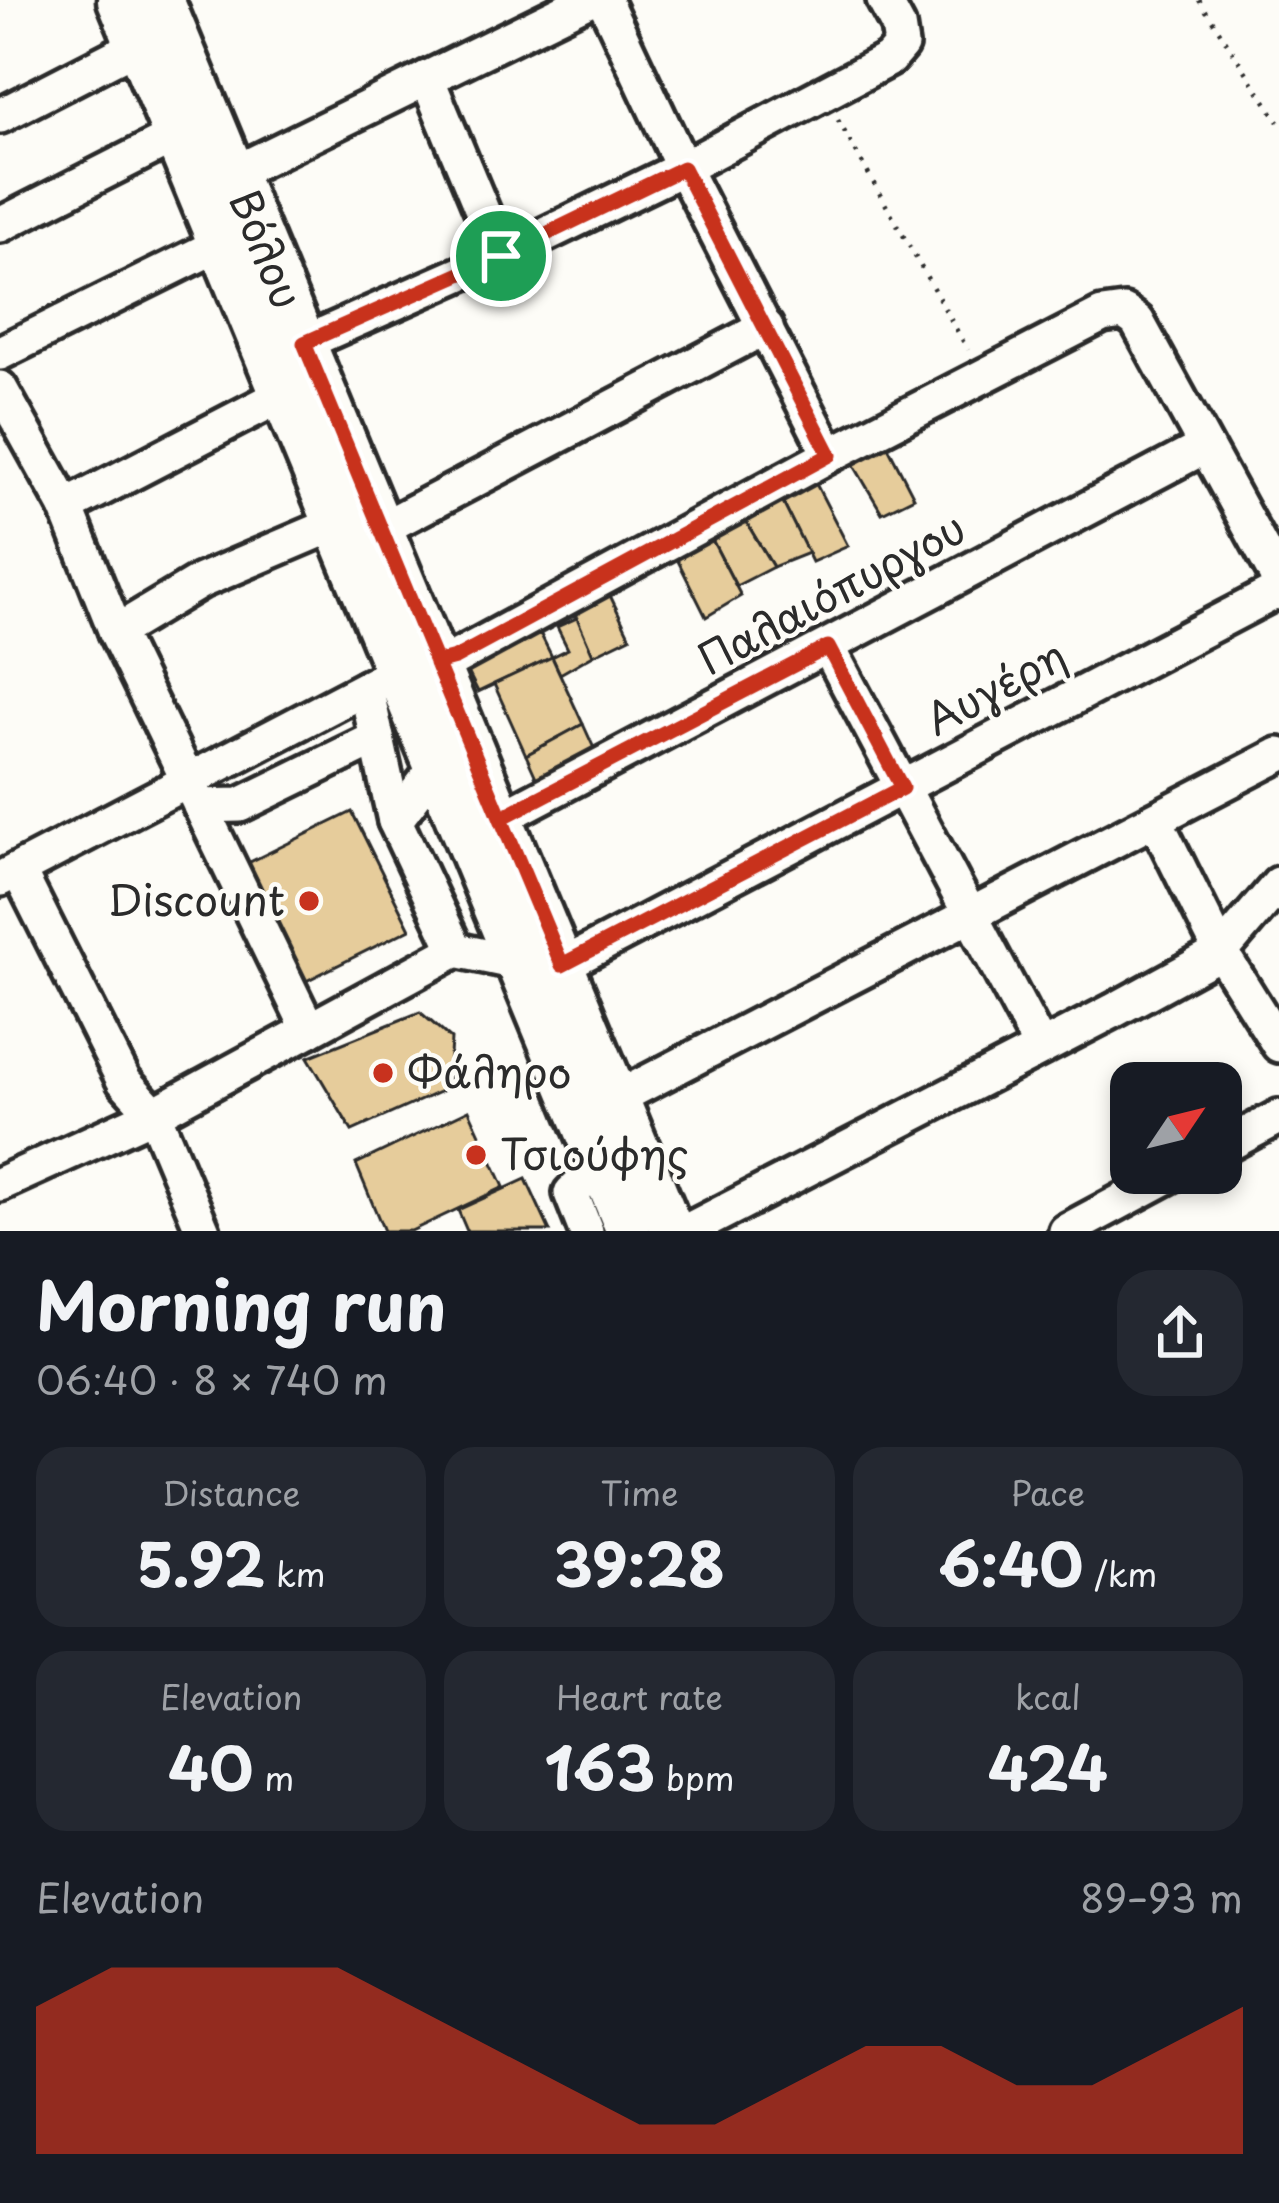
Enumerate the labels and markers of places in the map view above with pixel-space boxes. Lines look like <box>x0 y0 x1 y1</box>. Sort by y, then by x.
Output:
pin <box>450 205 552 307</box>
place label: Discount <box>107 867 285 930</box>
marker: Discount <box>296 888 322 914</box>
place label: Φάληρο <box>407 1039 571 1102</box>
marker: Φάληρο <box>370 1060 396 1086</box>
place label: Τσιούφης <box>500 1121 689 1184</box>
marker: Τσιούφης <box>463 1142 489 1168</box>

